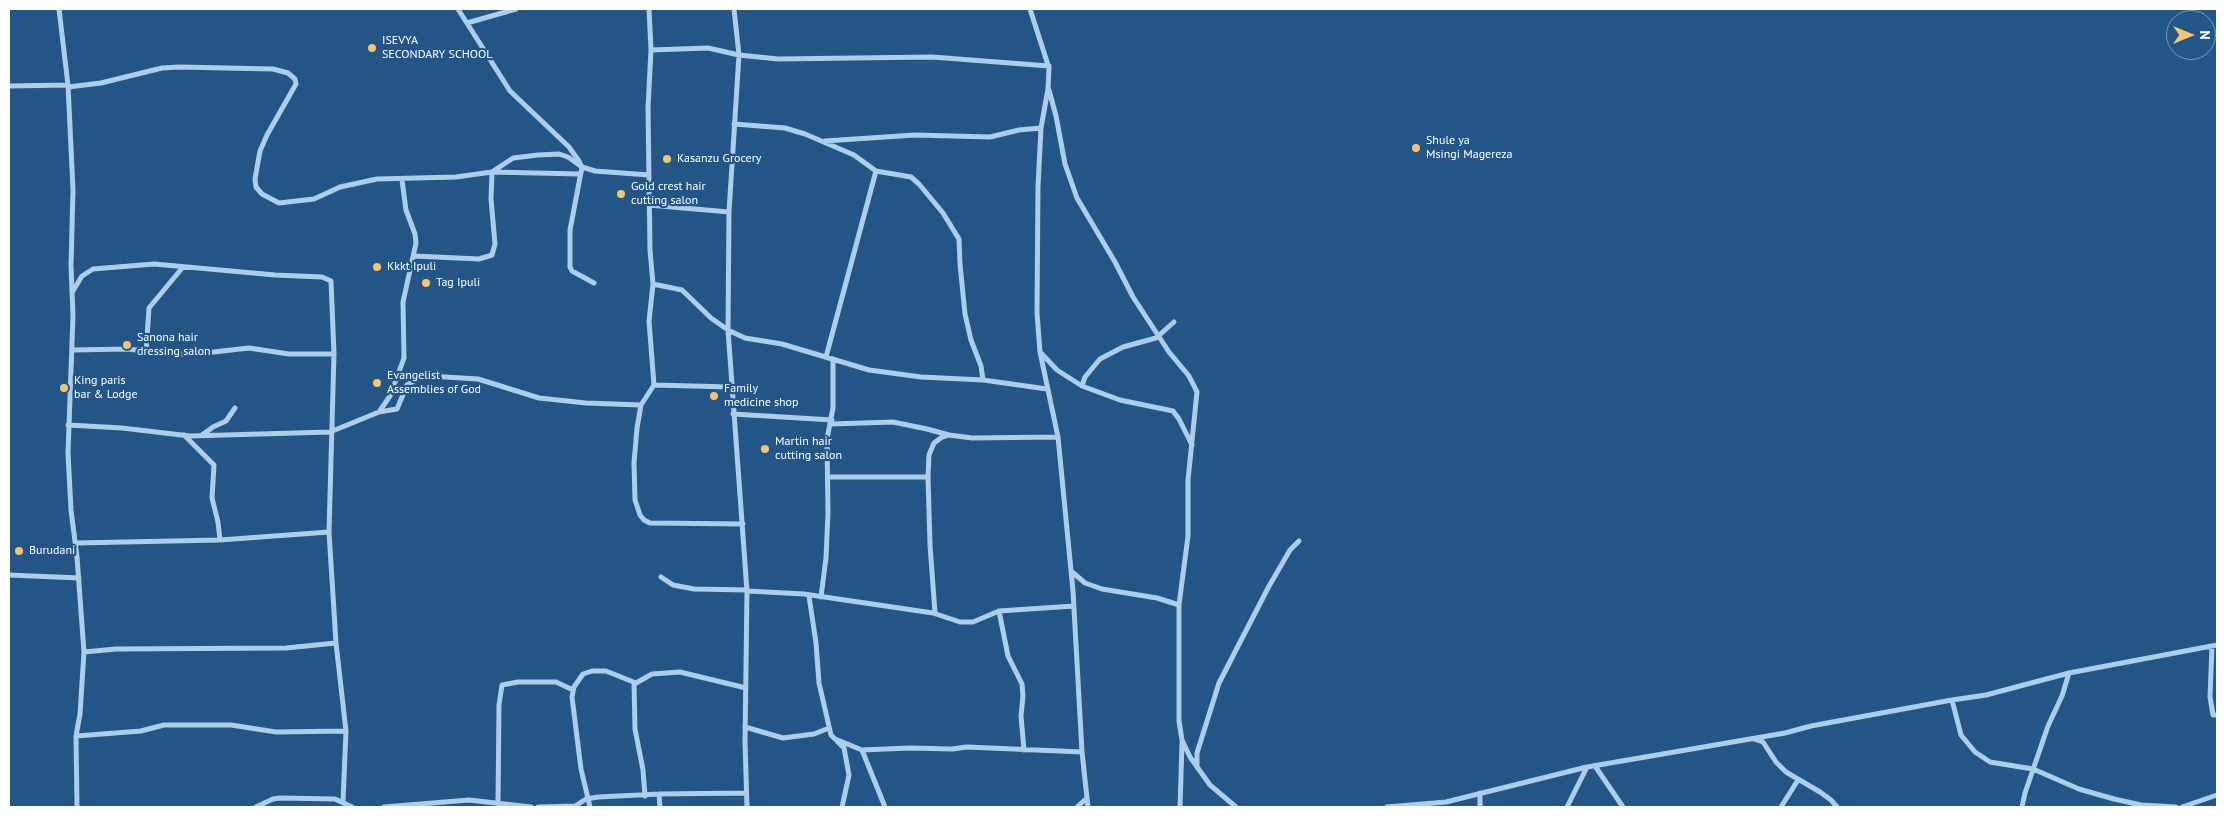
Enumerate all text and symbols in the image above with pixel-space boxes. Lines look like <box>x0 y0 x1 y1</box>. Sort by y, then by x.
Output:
north arrow <box>2166 10 2216 60</box>
text: N <box>2196 30 2214 40</box>
place label: ISEVYA SECONDARY SCHOOL <box>382 34 492 62</box>
marker: ISEVYA SECONDARY SCHOOL <box>366 42 378 54</box>
place label: Shule ya Msingi Magereza <box>1426 134 1513 162</box>
marker: Shule ya Msingi Magereza <box>1410 142 1422 154</box>
place label: Kasanzu Grocery <box>677 152 761 166</box>
marker: Kasanzu Grocery <box>661 153 673 165</box>
place label: Gold crest hair cutting salon <box>631 180 706 208</box>
marker: Gold crest hair cutting salon <box>615 188 627 200</box>
place label: Kkkt Ipuli <box>387 260 436 274</box>
marker: Kkkt Ipuli <box>371 261 383 273</box>
place label: Tag Ipuli <box>436 276 480 290</box>
marker: Tag Ipuli <box>420 277 432 289</box>
place label: Sanona hair dressing salon <box>137 331 211 359</box>
marker: Sanona hair dressing salon <box>121 339 133 351</box>
place label: Evangelist Assemblies of God <box>387 369 481 397</box>
place label: King paris bar & Lodge <box>74 374 138 402</box>
marker: Evangelist Assemblies of God <box>371 377 383 389</box>
marker: King paris bar & Lodge <box>58 382 70 394</box>
place label: Family medicine shop <box>724 382 799 410</box>
marker: Family medicine shop <box>708 390 720 402</box>
place label: Martin hair cutting salon <box>775 435 842 463</box>
marker: Martin hair cutting salon <box>759 443 771 455</box>
place label: Burudani <box>29 544 75 558</box>
marker: Burudani <box>13 545 25 557</box>

